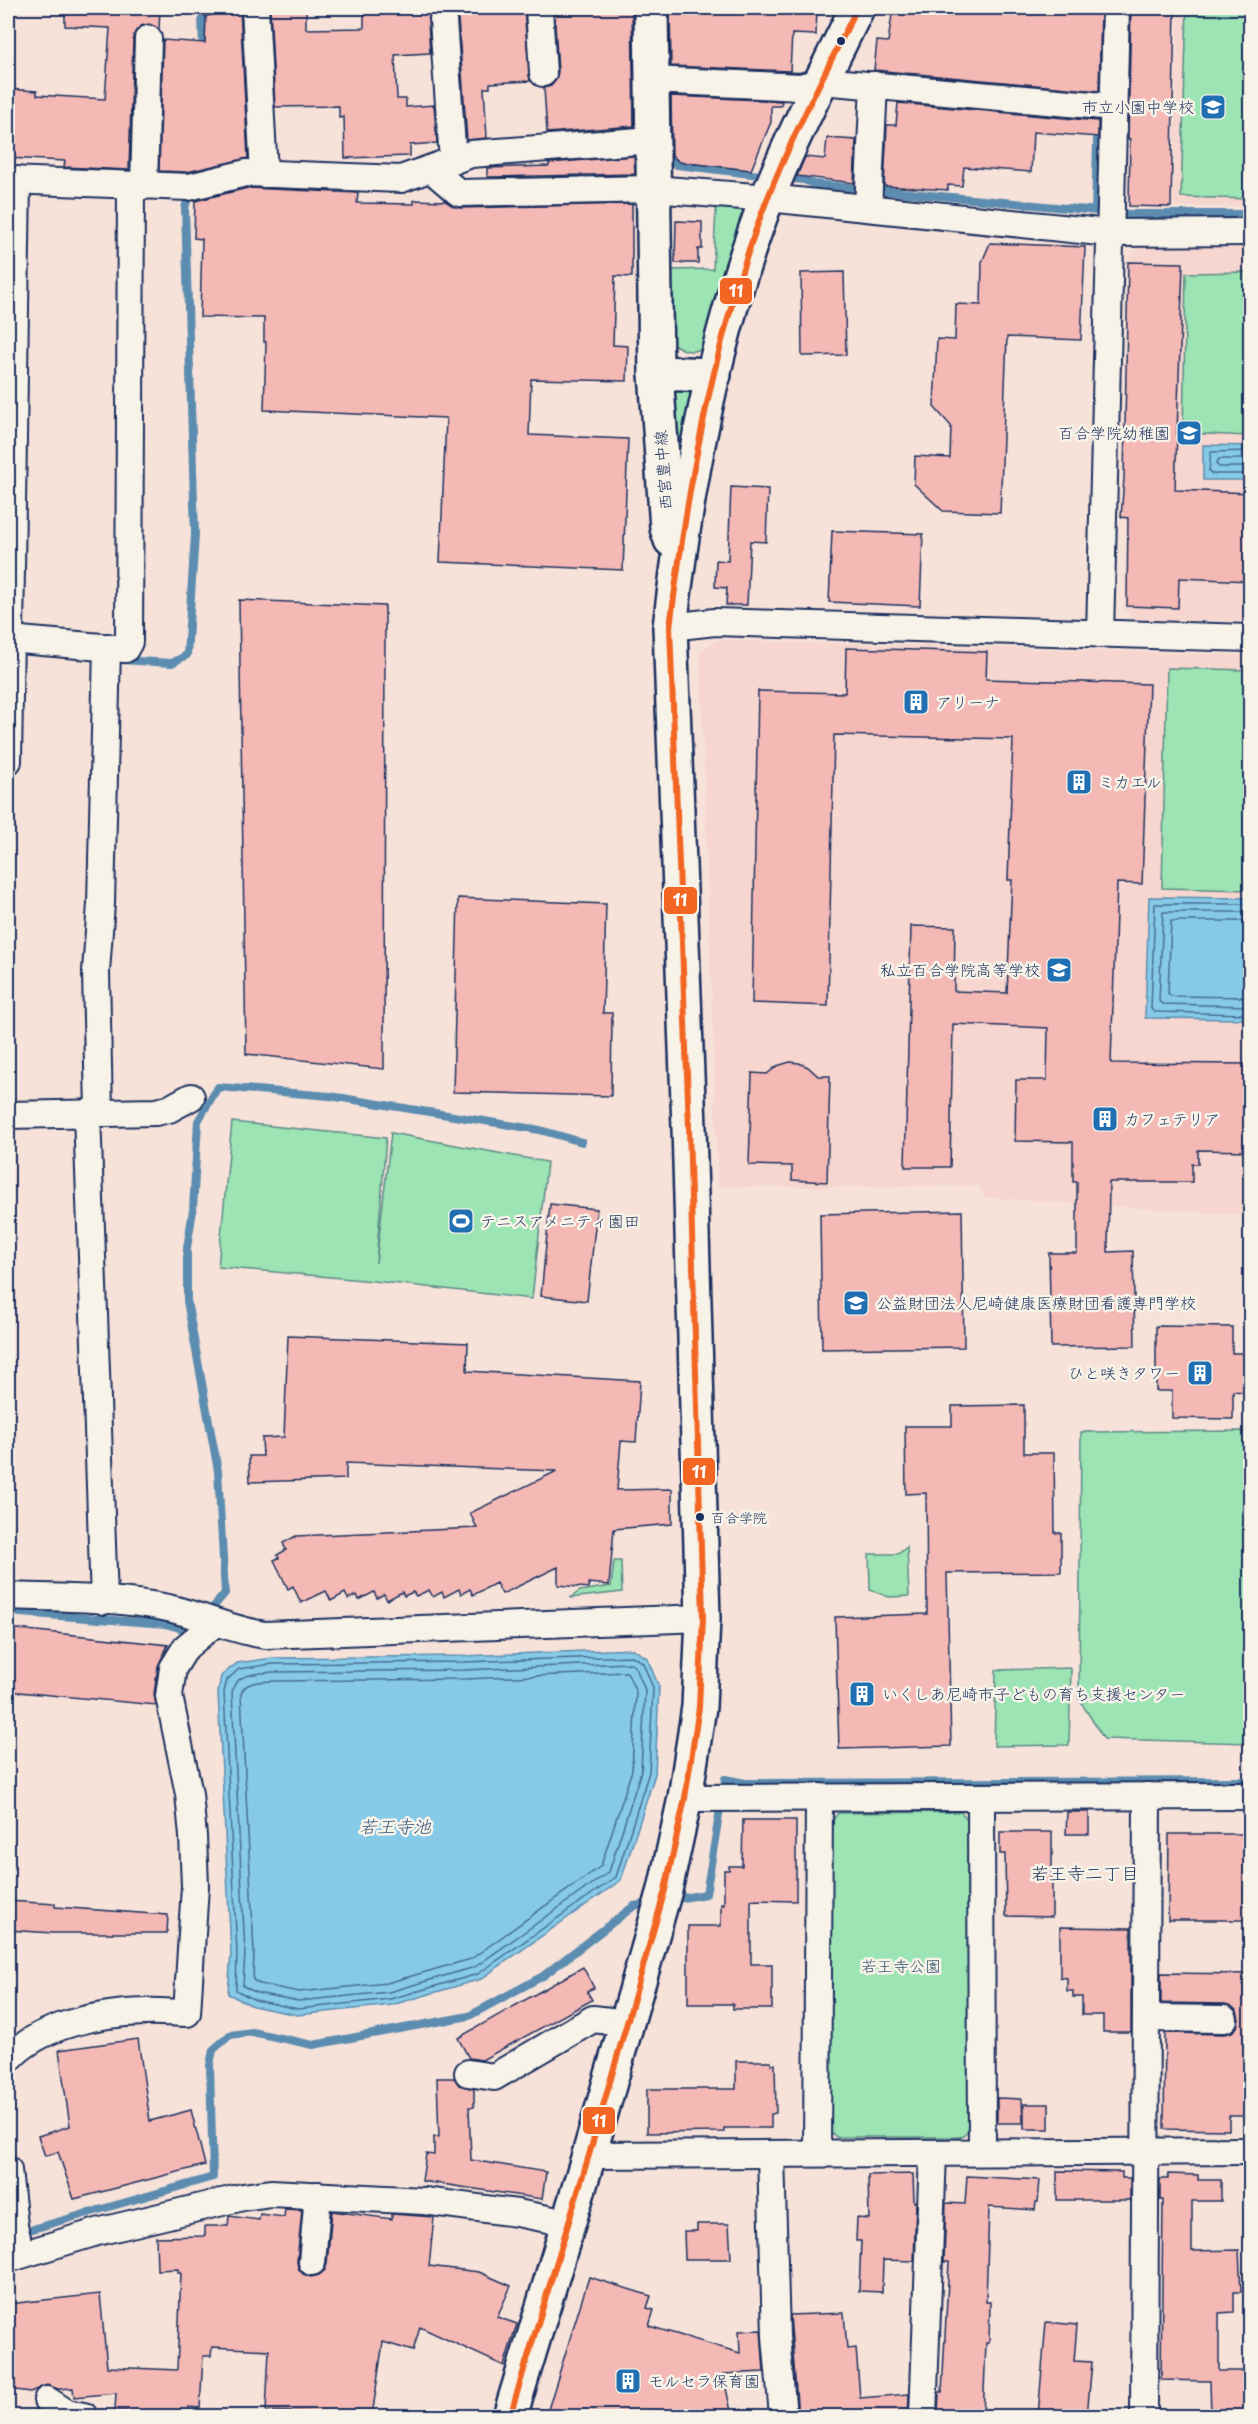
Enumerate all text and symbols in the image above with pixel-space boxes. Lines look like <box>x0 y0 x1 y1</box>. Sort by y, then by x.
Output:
unlabelled marker <box>835 35 847 47</box>
school or university icon: 市立小園中学校 <box>1198 92 1228 122</box>
place label: 市立小園中学校 <box>1082 94 1194 118</box>
line badge: 11 <box>719 277 753 305</box>
text: 11 <box>729 278 743 302</box>
school or university icon: 百合学院幼稚園 <box>1174 418 1204 448</box>
place label: 百合学院幼稚園 <box>1058 420 1170 444</box>
street label: 西宮豊中線 <box>647 429 677 511</box>
building icon: アリーナ <box>901 687 931 717</box>
place label: アリーナ <box>936 689 1000 713</box>
building icon: ミカエル <box>1064 767 1094 797</box>
place label: ミカエル <box>1098 769 1162 793</box>
line badge: 11 <box>663 886 698 915</box>
text: 11 <box>673 887 687 911</box>
school or university icon: 私立百合学院高等学校 <box>1044 955 1074 985</box>
place label: 私立百合学院高等学校 <box>880 957 1040 981</box>
building icon: カフェテリア <box>1090 1104 1120 1134</box>
place label: カフェテリア <box>1124 1106 1220 1130</box>
sports icon: テニスアメニティ園田 <box>446 1206 476 1236</box>
place label: テニスアメニティ園田 <box>480 1208 640 1232</box>
school or university icon: 公益財団法人尼崎健康医療財団看護専門学校 <box>841 1288 871 1318</box>
place label: 公益財団法人尼崎健康医療財団看護専門学校 <box>876 1290 1196 1314</box>
building icon: ひと咲きタワー <box>1185 1358 1215 1388</box>
place label: ひと咲きタワー <box>1068 1360 1180 1384</box>
line badge: 11 <box>682 1457 716 1486</box>
text: 11 <box>692 1459 706 1483</box>
place label: 百合学院 <box>711 1507 767 1528</box>
marker: 百合学院 <box>694 1511 706 1523</box>
building icon: いくしあ尼崎市子どもの育ち支援センター <box>847 1679 877 1709</box>
place label: いくしあ尼崎市子どもの育ち支援センター <box>882 1681 1185 1705</box>
water label: 若王寺池 <box>359 1812 432 1839</box>
district label: 若王寺二丁目 <box>1031 1859 1139 1886</box>
park label: 若王寺公園 <box>861 1953 941 1977</box>
line badge: 11 <box>582 2106 616 2135</box>
text: 11 <box>592 2108 606 2132</box>
building icon: モルセラ保育園 <box>613 2366 643 2396</box>
place label: モルセラ保育園 <box>648 2368 760 2392</box>

